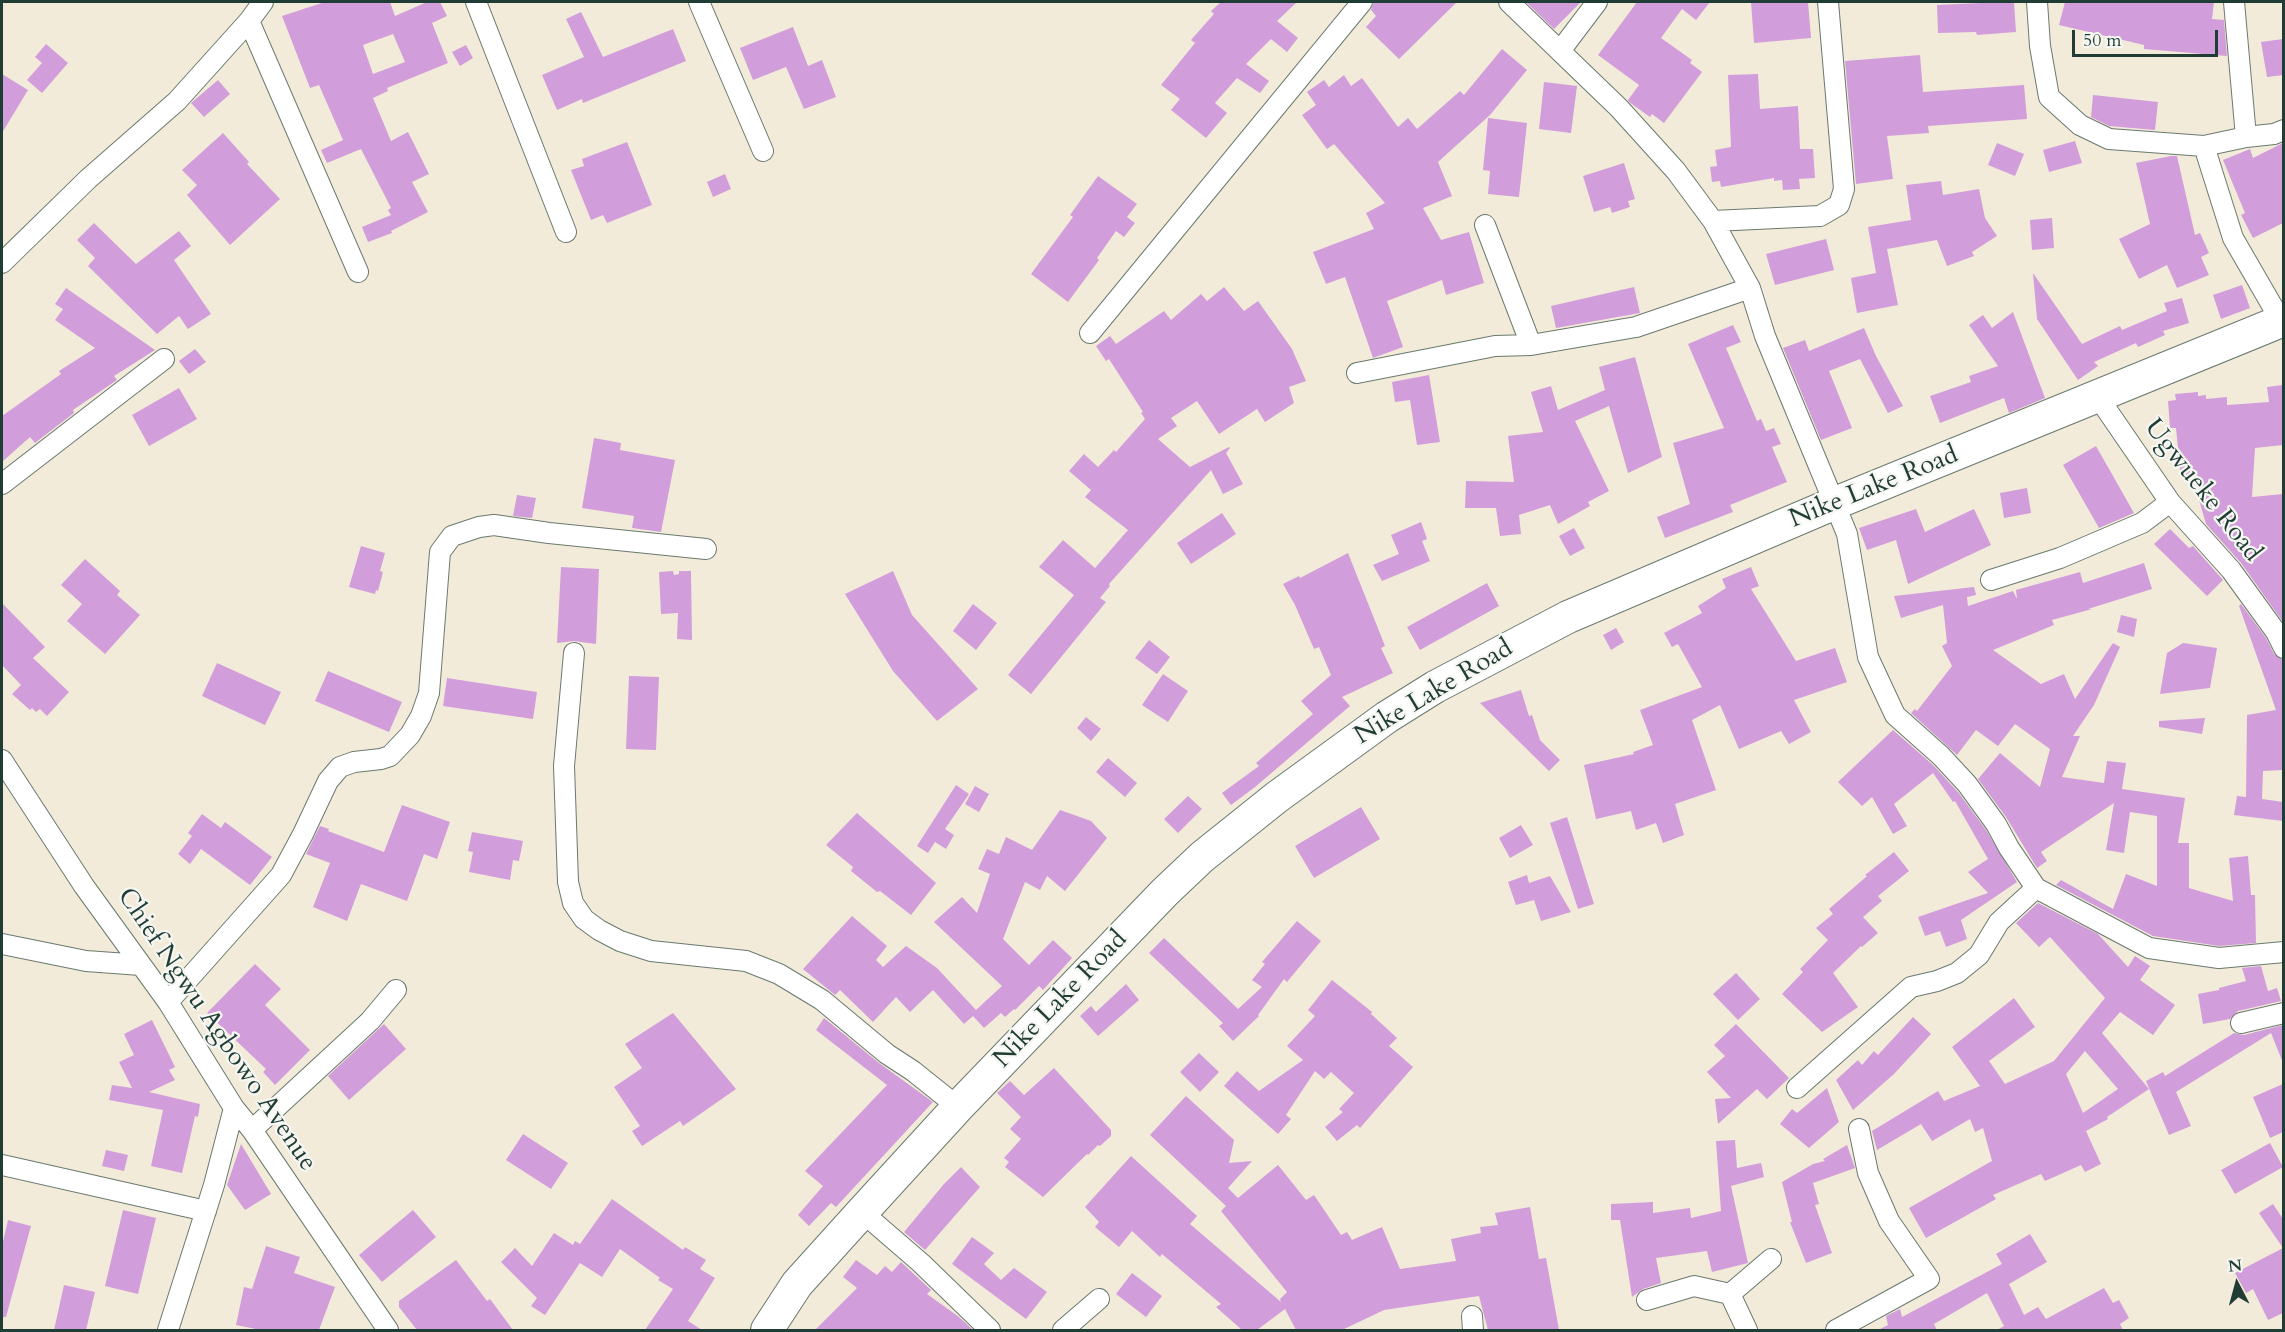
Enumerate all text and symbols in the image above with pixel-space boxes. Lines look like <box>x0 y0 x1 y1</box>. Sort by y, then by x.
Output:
scale bar <box>2075 18 2220 56</box>
text: 50 m <box>2083 28 2122 53</box>
street label: Ugwueke Road <box>2137 413 2267 569</box>
street label: Nike Lake Road <box>1785 440 1963 536</box>
street label: Nike Lake Road <box>1349 634 1519 752</box>
street label: Chief Ngwu Agbowo Avenue <box>110 883 322 1177</box>
street label: Nike Lake Road <box>988 925 1134 1075</box>
north arrow <box>2207 1254 2267 1314</box>
text: N <box>2227 1254 2243 1278</box>

